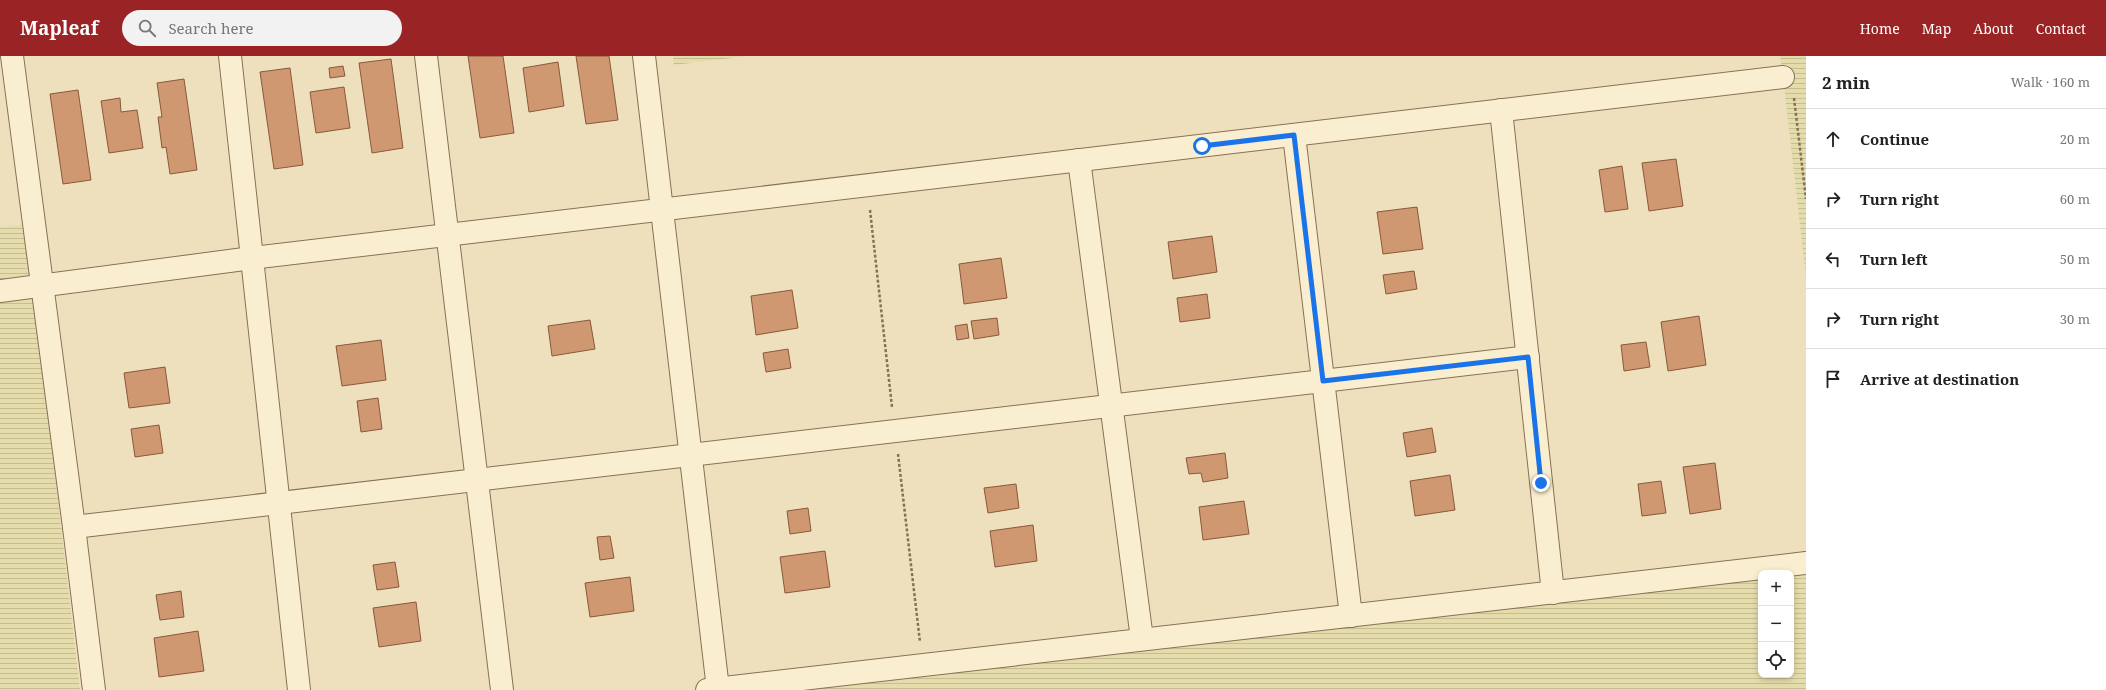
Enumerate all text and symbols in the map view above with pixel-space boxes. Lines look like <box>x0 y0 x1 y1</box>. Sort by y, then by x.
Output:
search box <box>122 10 402 46</box>
text: Mapleaf <box>20 15 98 41</box>
icon: search <box>136 17 158 39</box>
text: Search here <box>168 18 254 38</box>
text: Home <box>1860 19 1900 38</box>
text: Map <box>1922 19 1951 38</box>
text: About <box>1973 19 2014 38</box>
text: Contact <box>2036 19 2086 38</box>
text: 2 min <box>1822 71 1870 94</box>
text: Walk · 160 m <box>2011 73 2090 91</box>
icon: ahead <box>1822 128 1844 150</box>
text: Continue <box>1860 129 1929 149</box>
text: 20 m <box>2060 130 2090 148</box>
route start <box>1193 137 1211 155</box>
icon: right <box>1822 188 1844 210</box>
text: Turn right <box>1860 189 1939 209</box>
text: 60 m <box>2060 190 2090 208</box>
icon: left <box>1822 248 1844 270</box>
text: Turn left <box>1860 249 1928 269</box>
text: 50 m <box>2060 250 2090 268</box>
icon: right <box>1822 308 1844 330</box>
text: Turn right <box>1860 309 1939 329</box>
text: 30 m <box>2060 310 2090 328</box>
icon: arrive <box>1822 368 1844 390</box>
text: Arrive at destination <box>1860 369 2019 389</box>
route end <box>1532 474 1550 492</box>
map controls <box>1758 570 1794 678</box>
button: + <box>1758 570 1794 606</box>
button: − <box>1758 606 1794 642</box>
button: locate <box>1758 642 1794 678</box>

